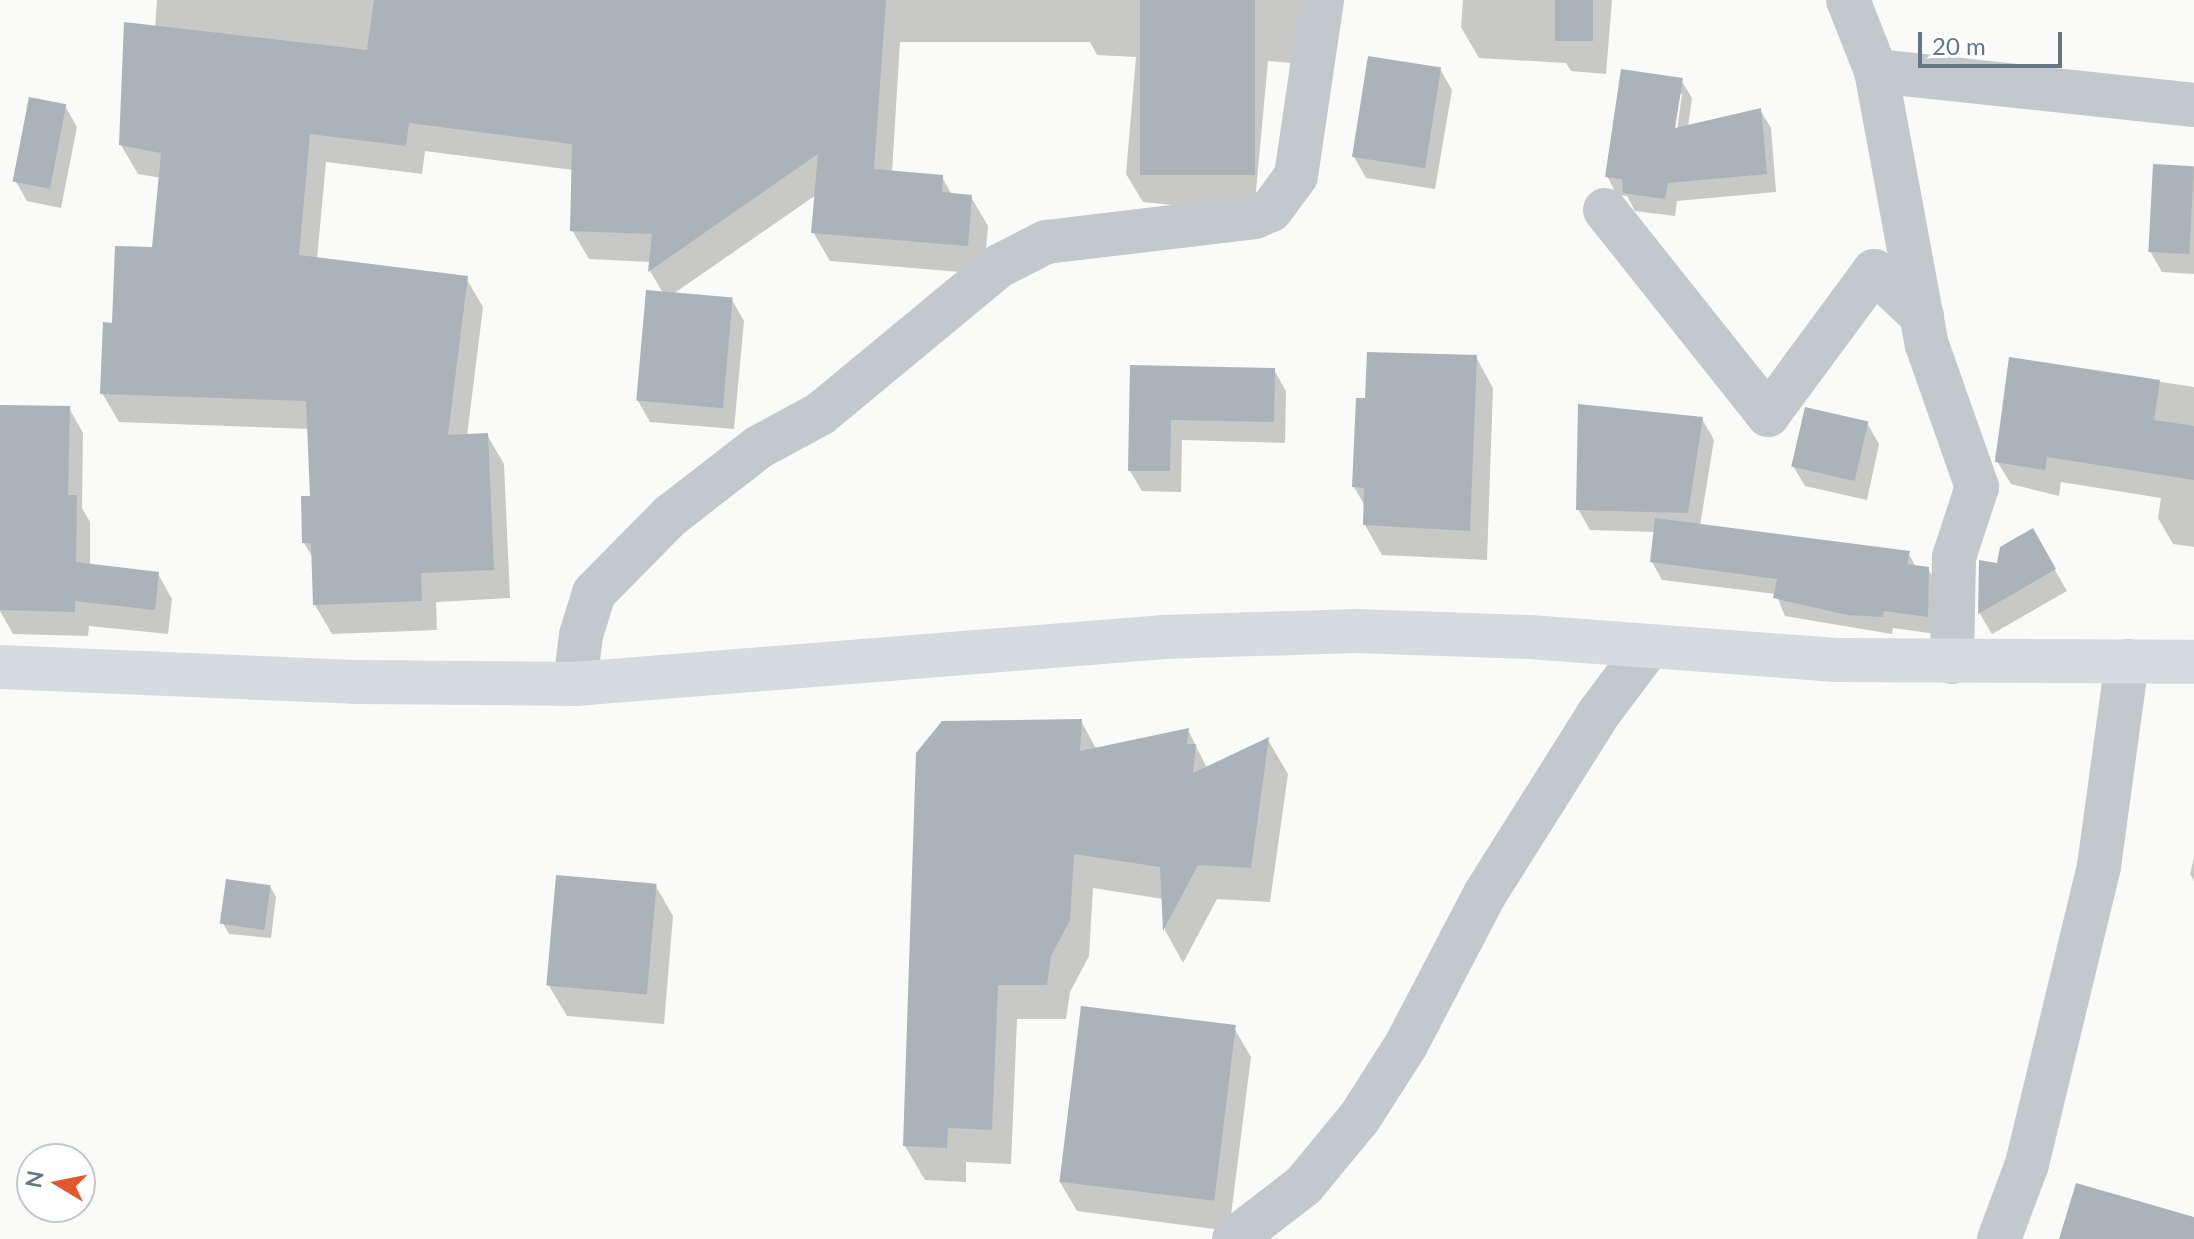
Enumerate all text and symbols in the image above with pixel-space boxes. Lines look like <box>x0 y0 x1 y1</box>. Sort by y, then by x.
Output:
scale bar <box>1922 16 2066 66</box>
text: 20 m <box>1932 31 1986 60</box>
north arrow <box>16 1143 96 1223</box>
text: N <box>19 1168 49 1190</box>

